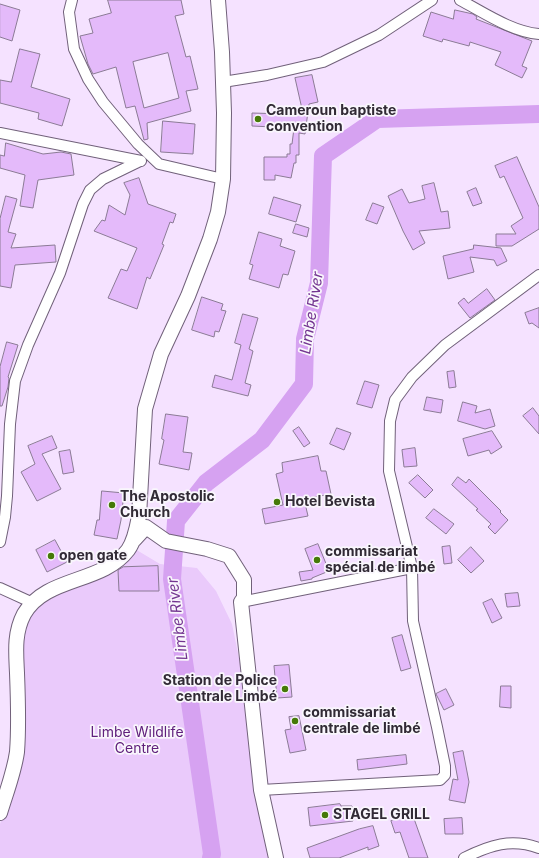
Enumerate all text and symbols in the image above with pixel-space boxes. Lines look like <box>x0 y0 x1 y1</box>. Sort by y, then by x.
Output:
place label: Cameroun baptiste convention <box>266 103 396 136</box>
marker: Cameroun baptiste convention <box>253 114 263 124</box>
water label: Limbe River <box>297 271 327 355</box>
place label: The Apostolic Church <box>120 489 215 522</box>
place label: Hotel Bevista <box>285 494 375 510</box>
marker: Hotel Bevista <box>272 497 282 507</box>
marker: The Apostolic Church <box>107 500 117 510</box>
place label: commissariat spécial de limbé <box>325 544 435 576</box>
place label: open gate <box>59 548 127 564</box>
marker: open gate <box>46 551 56 561</box>
marker: commissariat spécial de limbé <box>312 555 322 565</box>
water label: Limbe River <box>164 577 192 661</box>
place label: Station de Police centrale Limbé <box>163 673 277 706</box>
marker: Station de Police centrale Limbé <box>280 684 290 694</box>
place label: commissariat centrale de limbé <box>303 705 421 738</box>
marker: commissariat centrale de limbé <box>290 716 300 726</box>
park label: Limbe Wildlife Centre <box>90 725 184 758</box>
place label: STAGEL GRILL <box>333 807 430 823</box>
marker: STAGEL GRILL <box>320 810 330 820</box>

